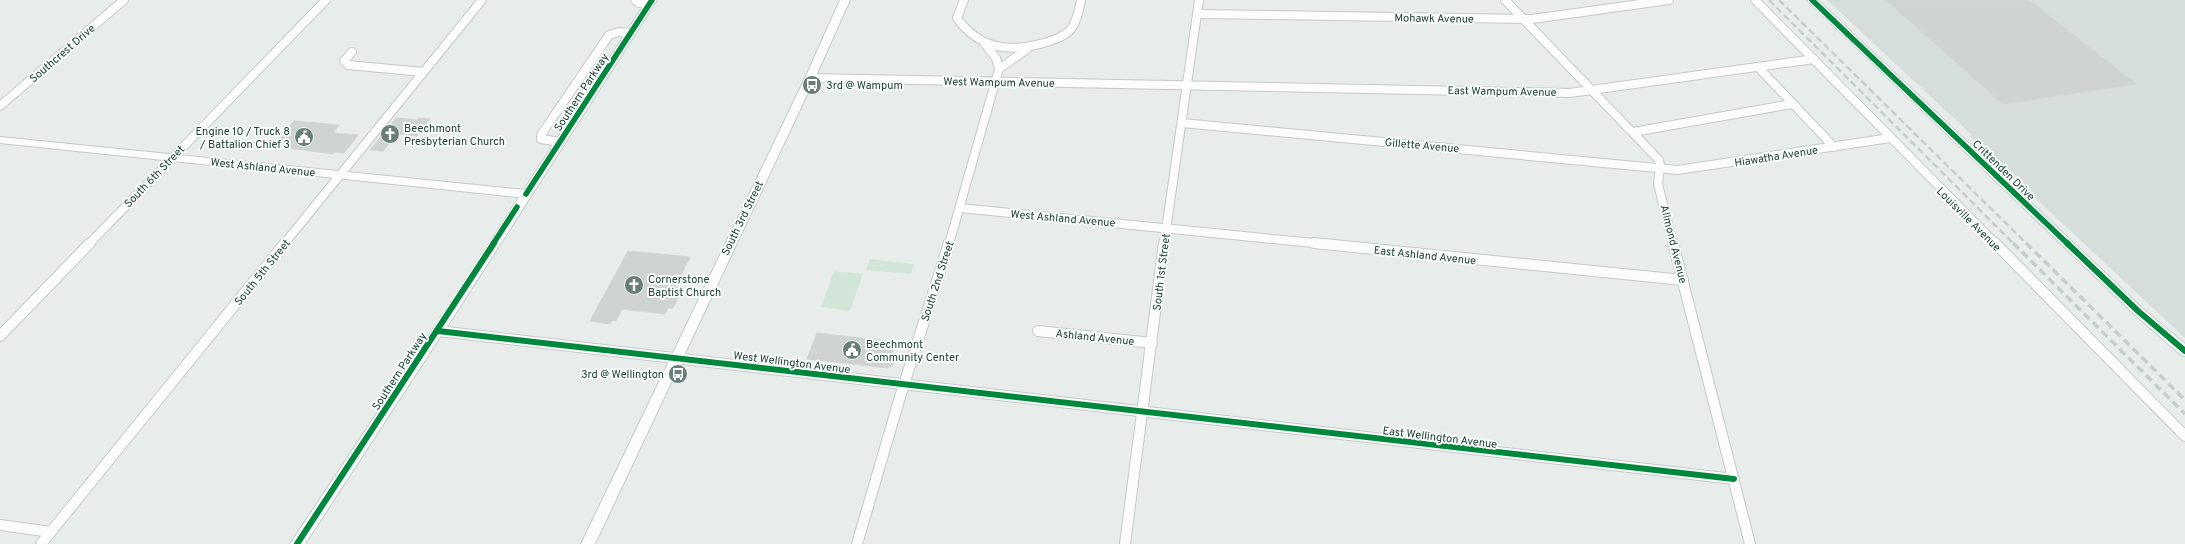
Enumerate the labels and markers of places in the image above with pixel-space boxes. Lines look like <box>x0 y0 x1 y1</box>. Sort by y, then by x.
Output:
bus stop icon: 3rd @ Wampum <box>801 74 823 96</box>
place label: 3rd @ Wampum <box>826 79 903 93</box>
place label: Beechmont Presbyterian Church <box>404 122 505 149</box>
church icon: Beechmont Presbyterian Church <box>379 123 401 145</box>
place label: Engine 10 / Truck 8 / Battalion Chief 3 <box>196 125 290 152</box>
public building icon: Engine 10 / Truck 8 / Battalion Chief 3 <box>293 126 315 148</box>
place label: Cornerstone Baptist Church <box>648 273 721 300</box>
church icon: Cornerstone Baptist Church <box>623 274 645 296</box>
place label: Beechmont Community Center <box>866 338 960 365</box>
public building icon: Beechmont Community Center <box>841 339 863 361</box>
bus stop icon: 3rd @ Wellington <box>667 363 689 385</box>
place label: 3rd @ Wellington <box>581 368 664 382</box>

